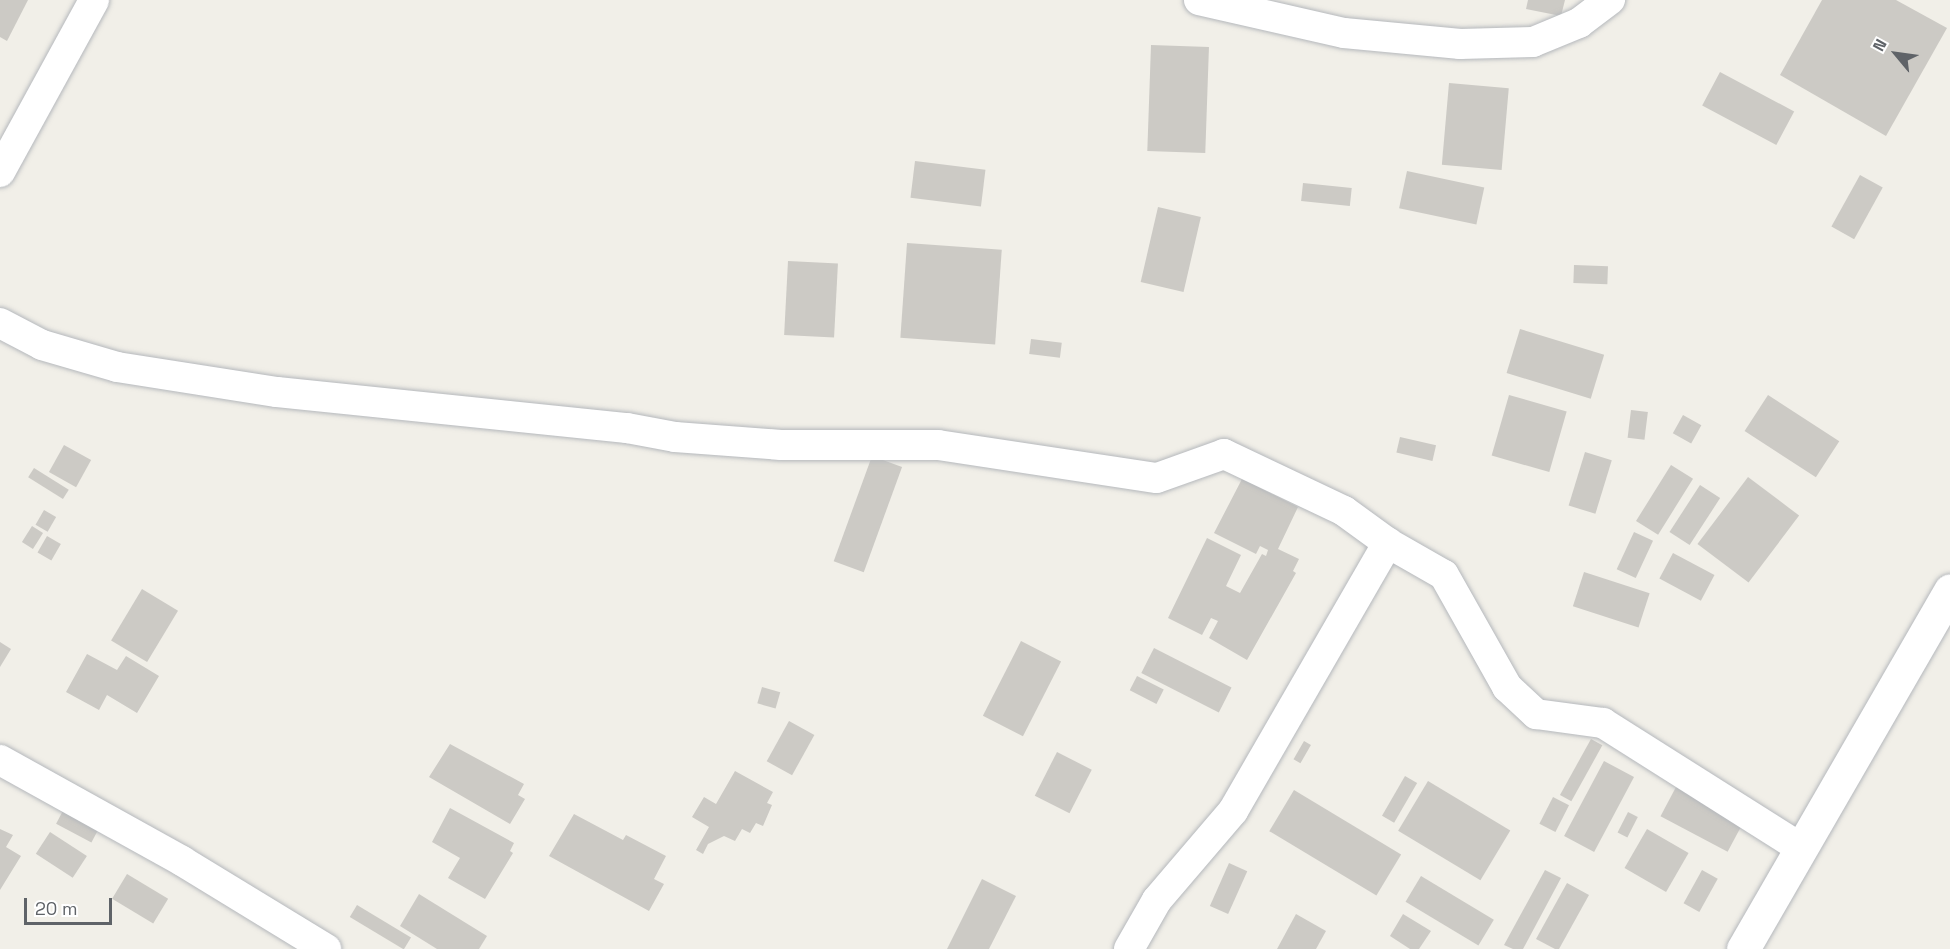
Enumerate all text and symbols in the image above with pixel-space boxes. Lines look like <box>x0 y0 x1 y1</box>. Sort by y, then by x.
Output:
north arrow <box>1866 24 1926 84</box>
text: N <box>1868 35 1892 55</box>
scale bar <box>27 886 116 924</box>
text: 20 m <box>35 897 78 920</box>

